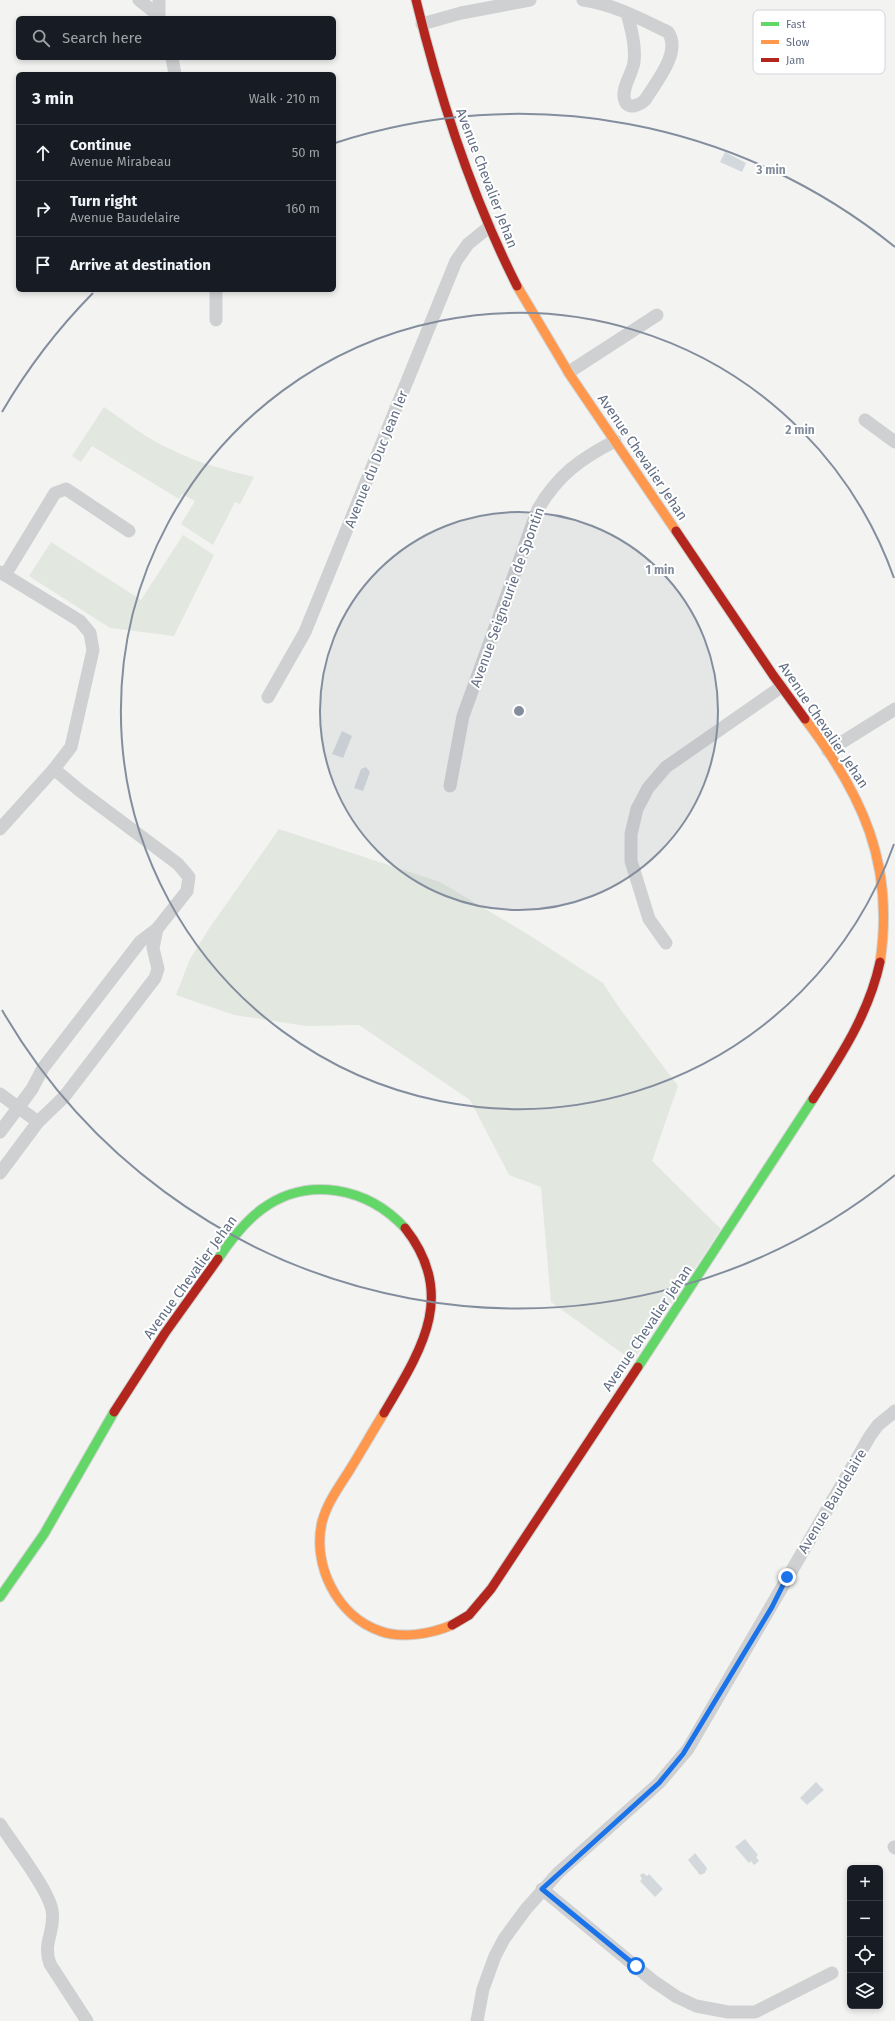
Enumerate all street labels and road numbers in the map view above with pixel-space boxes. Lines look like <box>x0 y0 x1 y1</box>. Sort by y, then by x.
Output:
street label: Avenue Chevalier Jehan <box>452 106 521 251</box>
street label: Avenue du Duc Jean Ier <box>341 388 412 530</box>
street label: Avenue Chevalier Jehan <box>594 391 691 524</box>
street label: Avenue Seigneurie de Spontin <box>467 505 548 690</box>
street label: Avenue Chevalier Jehan <box>775 659 872 792</box>
street label: Avenue Chevalier Jehan <box>140 1212 241 1342</box>
street label: Avenue Chevalier Jehan <box>599 1262 696 1395</box>
street label: Avenue Baudelaire <box>795 1446 870 1556</box>

